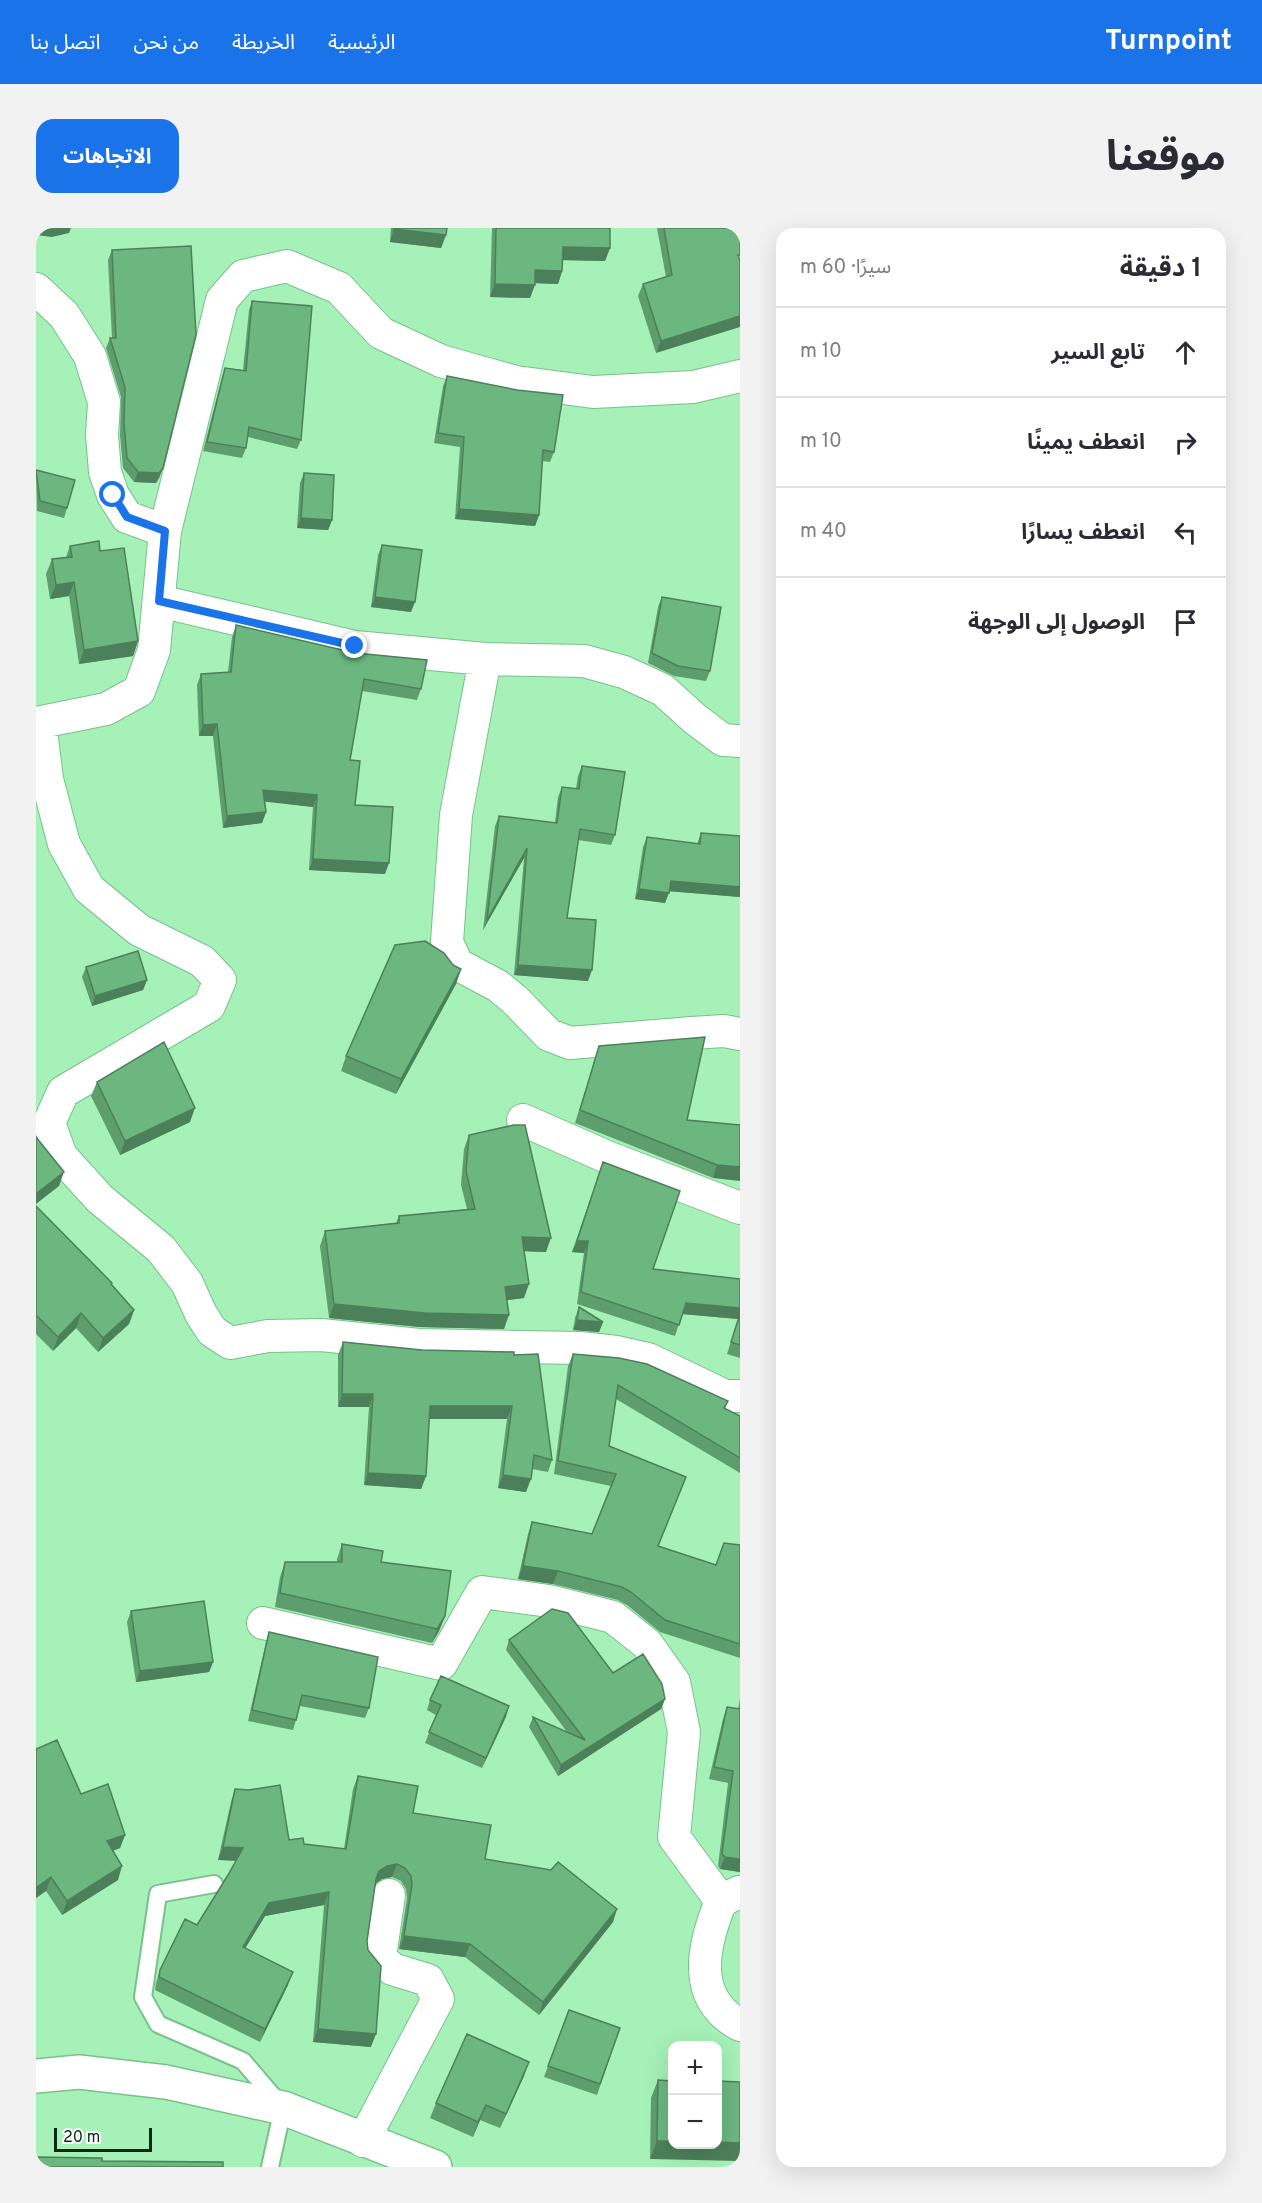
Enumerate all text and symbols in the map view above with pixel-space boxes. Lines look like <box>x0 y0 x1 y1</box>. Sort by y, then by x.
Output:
text: Turnpoint <box>1105 24 1232 60</box>
text: اتصل بنا <box>30 30 100 57</box>
text: من نحن <box>133 30 199 57</box>
text: الخريطة <box>232 30 295 57</box>
text: الرئيسية <box>328 30 396 57</box>
button: الاتجاهات <box>36 119 179 193</box>
text: موقعنا <box>1106 133 1226 186</box>
text: 1 دقيقة <box>1120 253 1202 286</box>
text: سيرًا · 60 m <box>800 255 891 281</box>
icon: ahead <box>1169 336 1202 369</box>
text: 10 m <box>800 339 842 365</box>
text: تابع السير <box>1051 340 1145 367</box>
icon: right <box>1169 426 1202 459</box>
text: 10 m <box>800 429 842 455</box>
text: انعطف يمينًا <box>1027 430 1145 457</box>
route start <box>99 481 125 507</box>
icon: left <box>1169 516 1202 549</box>
text: 40 m <box>800 519 847 545</box>
text: انعطف يسارًا <box>1021 520 1145 547</box>
icon: arrive <box>1169 606 1202 639</box>
text: الوصول إلى الوجهة <box>968 610 1145 637</box>
route end <box>341 632 367 658</box>
map controls <box>668 2041 722 2149</box>
button: + <box>668 2041 722 2095</box>
button: − <box>668 2095 722 2149</box>
scale bar <box>54 2125 152 2152</box>
text: 20 m <box>63 2128 100 2148</box>

